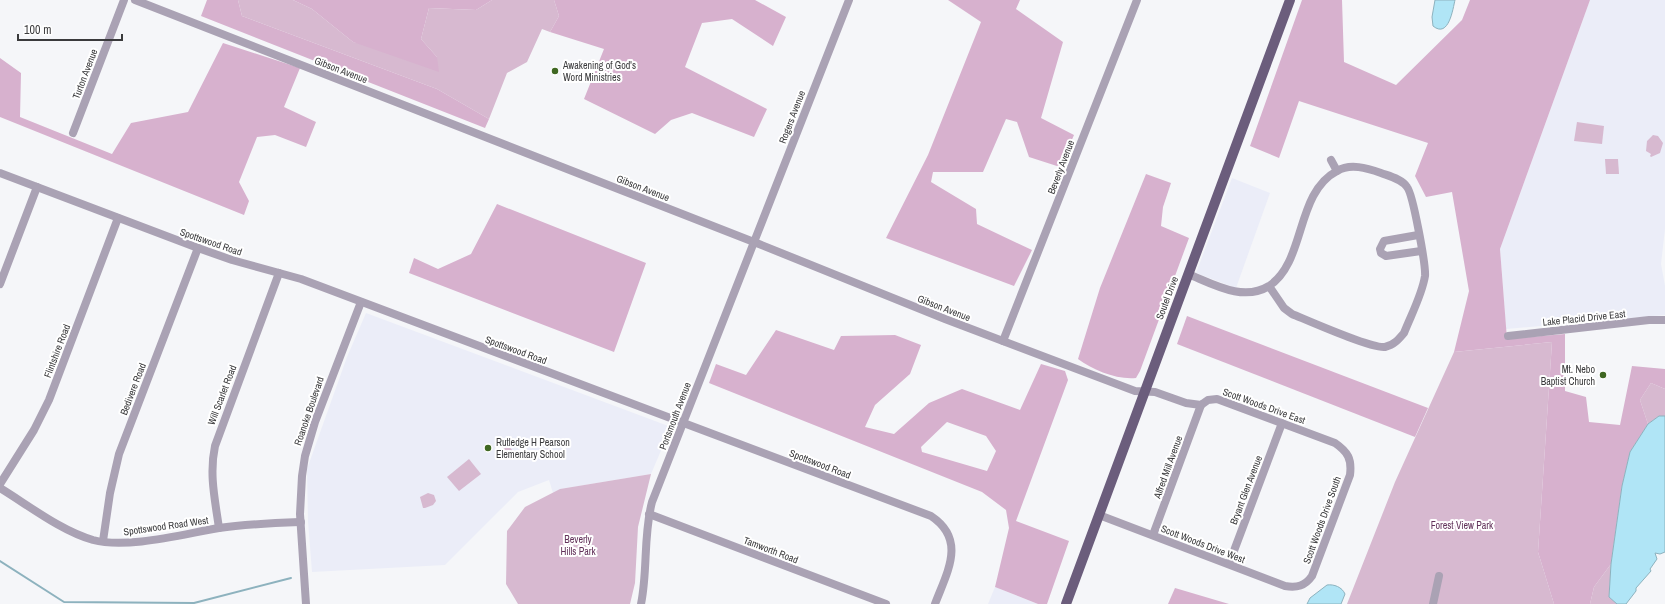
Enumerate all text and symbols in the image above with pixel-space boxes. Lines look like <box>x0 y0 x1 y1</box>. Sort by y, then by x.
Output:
scale bar <box>18 16 122 42</box>
text: 100 m <box>24 22 51 38</box>
street label: Turton Avenue <box>70 47 101 101</box>
street label: Gibson Avenue <box>313 54 370 86</box>
place label: Awakening of God's Word Ministries <box>562 59 636 84</box>
marker: Awakening of God's Word Ministries <box>550 66 560 76</box>
street label: Rogers Avenue <box>776 88 808 145</box>
street label: Beverly Avenue <box>1045 138 1077 196</box>
street label: Gibson Avenue <box>615 172 672 204</box>
street label: Spottswood Road <box>178 225 244 259</box>
street label: Soutel Drive <box>1153 274 1181 321</box>
street label: Gibson Avenue <box>916 292 973 324</box>
street label: Lake Placid Drive East <box>1542 307 1627 329</box>
street label: Flintshire Road <box>41 323 73 379</box>
street label: Spottswood Road <box>483 333 549 367</box>
street label: Bedivere Road <box>117 361 149 417</box>
street label: Will Scarlet Road <box>205 363 239 427</box>
place label: Mt. Nebo Baptist Church <box>1541 363 1595 388</box>
marker: Mt. Nebo Baptist Church <box>1598 370 1608 380</box>
street label: Roanoke Boulevard <box>291 375 327 447</box>
street label: Portsmouth Avenue <box>656 380 694 452</box>
street label: Scott Woods Drive East <box>1221 385 1308 427</box>
street label: Alfred Mill Avenue <box>1150 433 1186 501</box>
place label: Rutledge H Pearson Elementary School <box>496 436 570 461</box>
marker: Rutledge H Pearson Elementary School <box>483 443 493 453</box>
street label: Spottswood Road <box>787 446 853 482</box>
street label: Bryant Glen Avenue <box>1227 453 1265 526</box>
street label: Scott Woods Drive South <box>1300 475 1344 565</box>
street label: Spottswood Road West <box>123 514 210 538</box>
park label: Forest View Park <box>1431 519 1494 532</box>
street label: Scott Woods Drive West <box>1159 522 1248 566</box>
park label: Beverly Hills Park <box>560 533 596 558</box>
street label: Tamworth Road <box>742 534 800 566</box>

